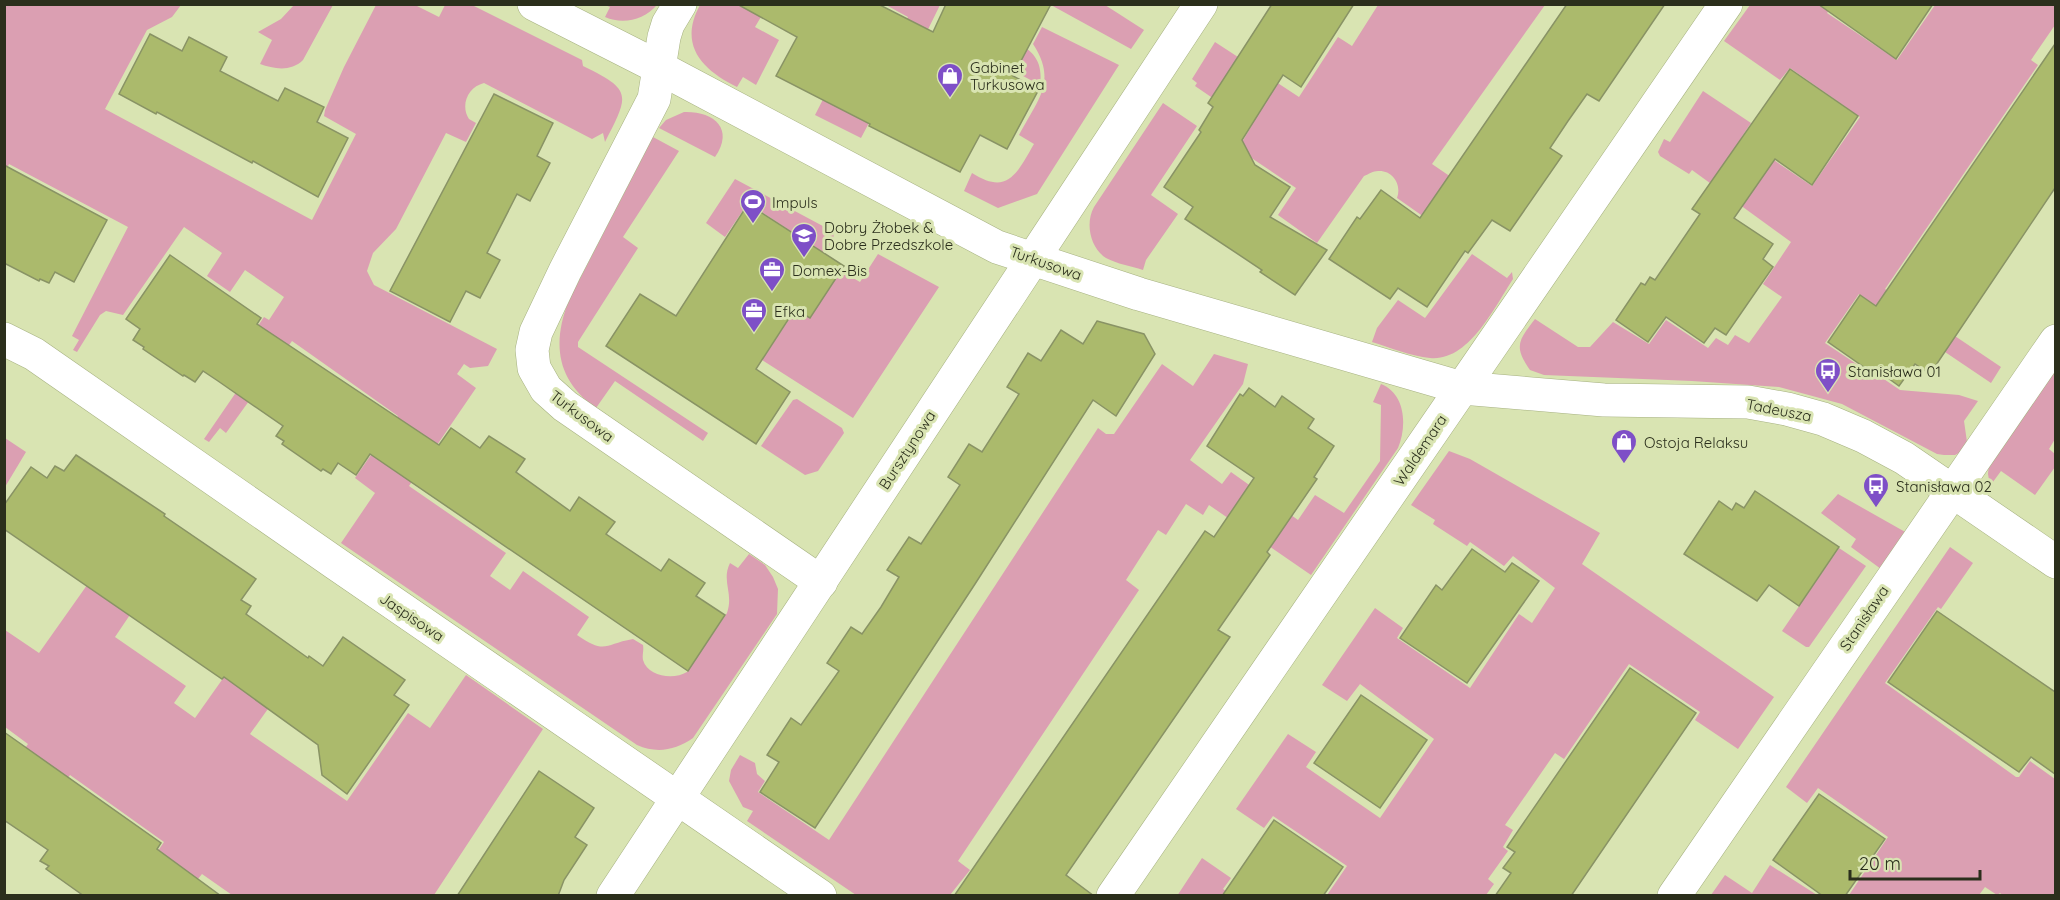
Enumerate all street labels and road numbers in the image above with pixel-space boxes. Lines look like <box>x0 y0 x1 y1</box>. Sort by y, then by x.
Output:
street label: Turkusowa <box>1008 242 1084 284</box>
street label: Turkusowa <box>546 386 618 446</box>
street label: Tadeusza <box>1745 394 1813 426</box>
street label: Bursztynowa <box>875 407 939 493</box>
street label: Waldemara <box>1389 411 1451 489</box>
street label: Stanisława <box>1835 582 1893 654</box>
street label: Jaspisowa <box>376 589 448 645</box>

